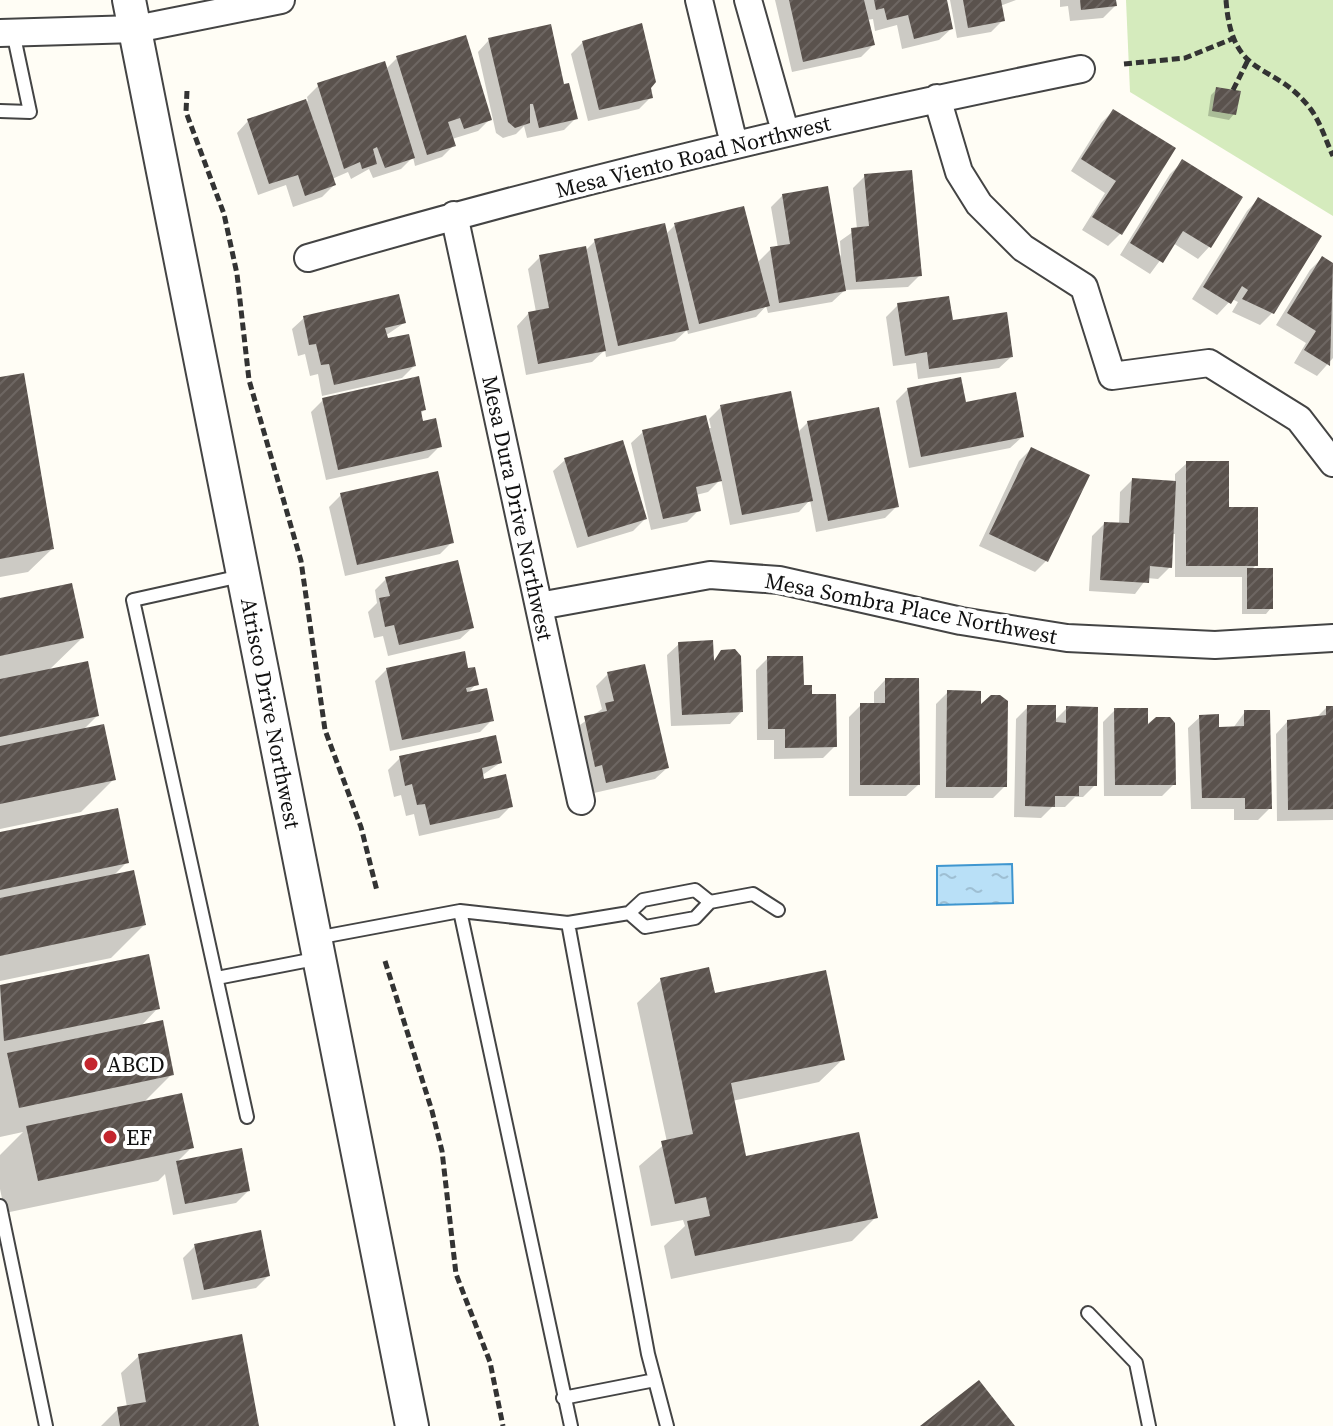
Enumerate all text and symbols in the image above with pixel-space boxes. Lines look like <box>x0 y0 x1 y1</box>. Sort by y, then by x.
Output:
street label: Mesa Viento Road Northwest <box>553 107 834 205</box>
street label: Mesa Dura Drive Northwest <box>475 373 561 644</box>
street label: Mesa Sombra Place Northwest <box>762 565 1060 651</box>
street label: Atrisco Drive Northwest <box>234 595 308 832</box>
place label: ABCD <box>107 1049 165 1079</box>
marker: ABCD <box>82 1055 100 1073</box>
place label: EF <box>126 1122 152 1152</box>
marker: EF <box>101 1128 119 1146</box>

